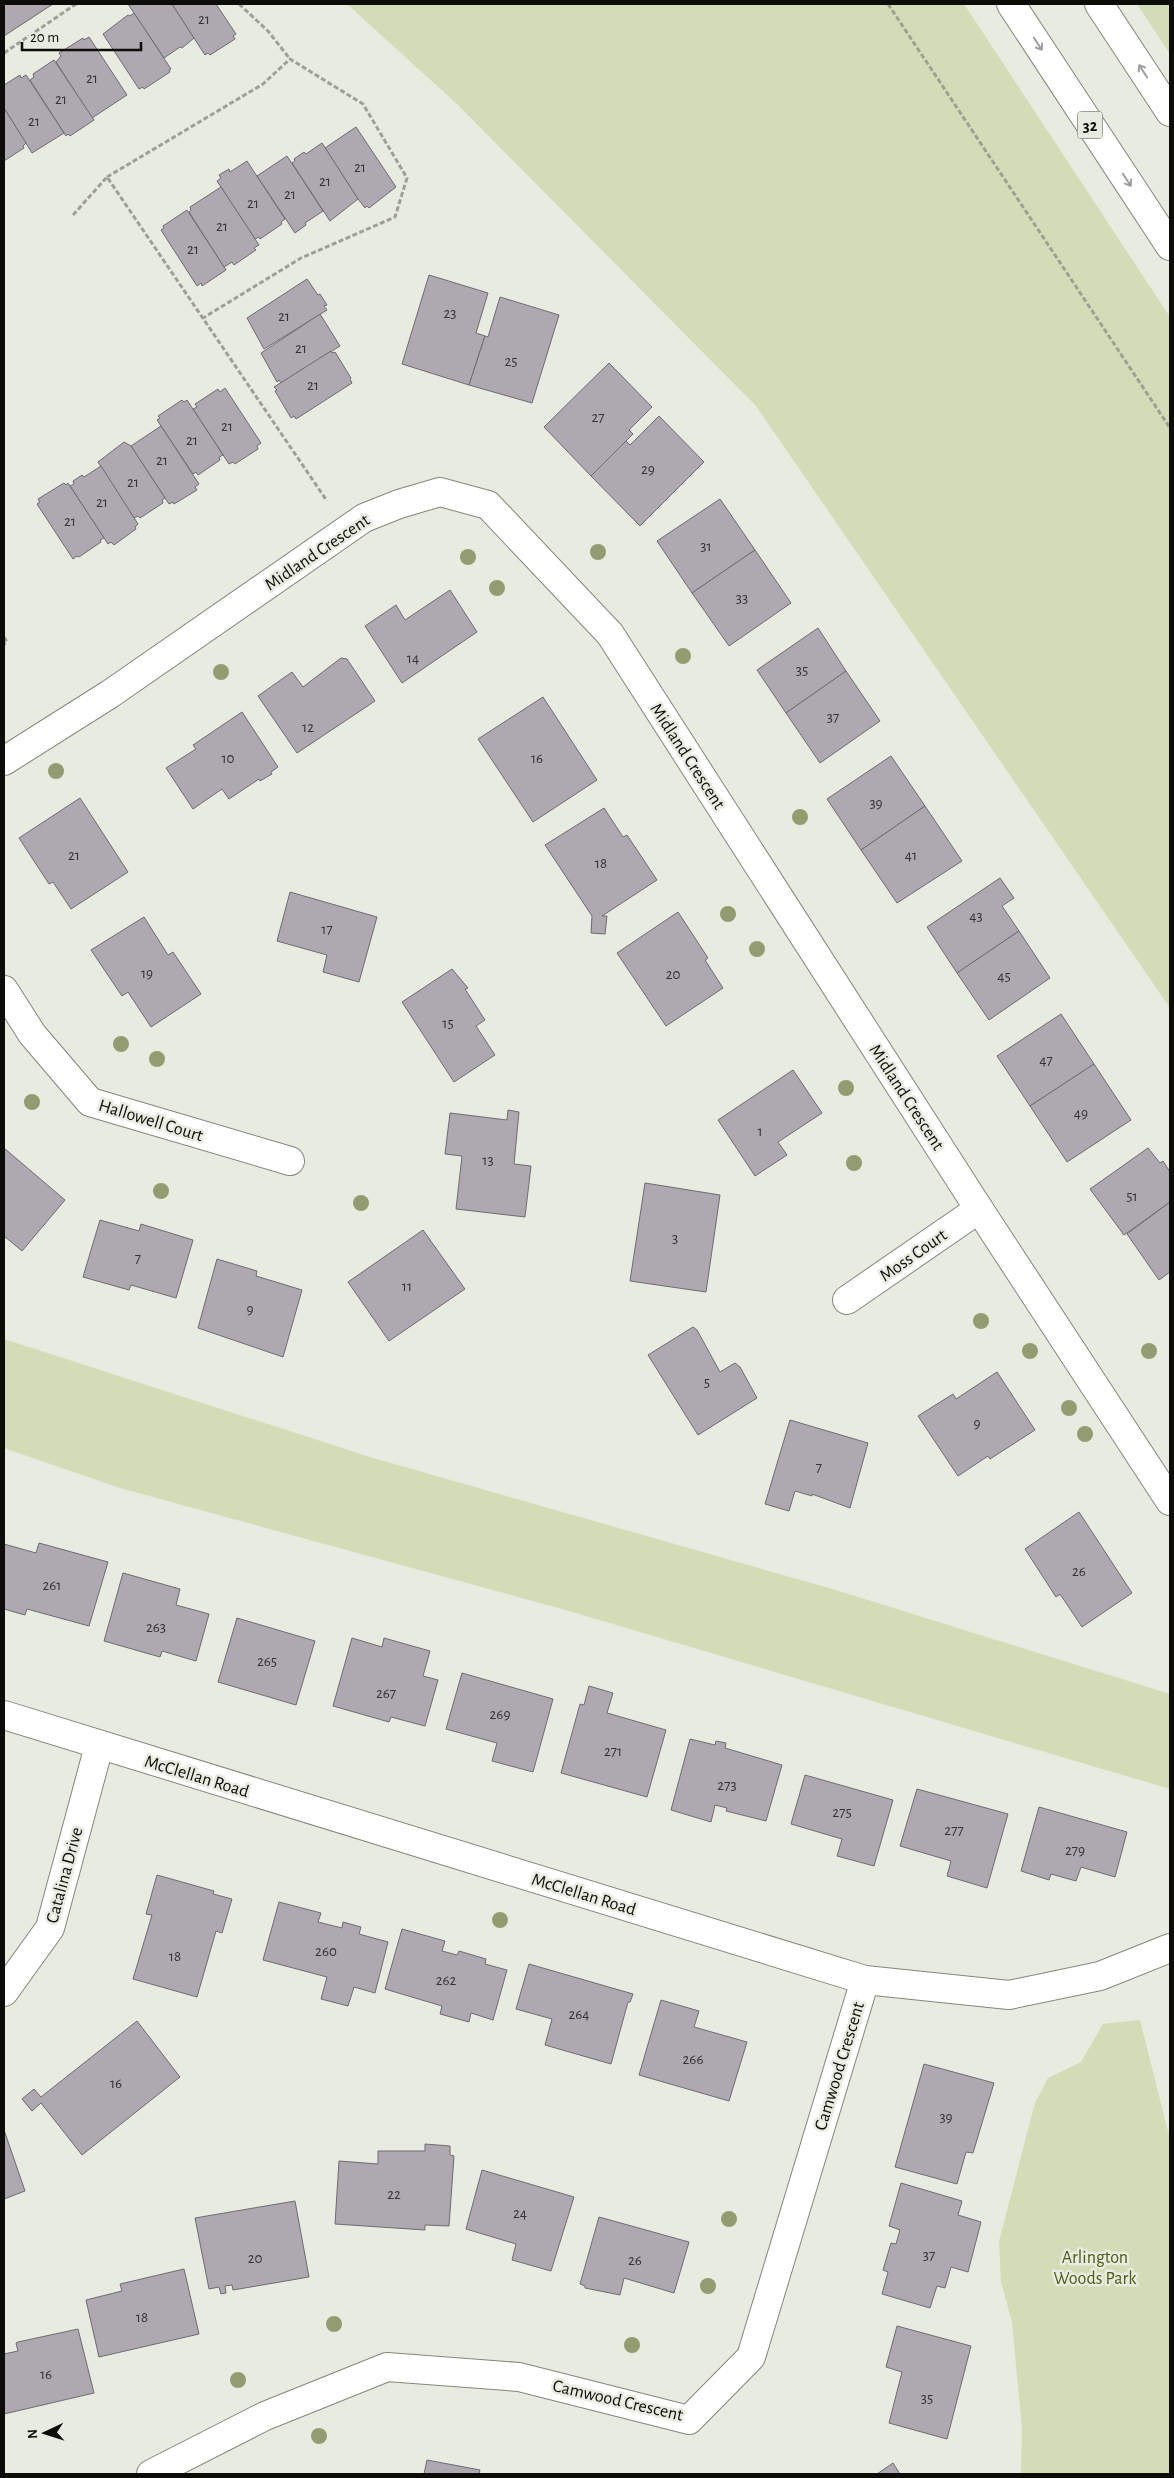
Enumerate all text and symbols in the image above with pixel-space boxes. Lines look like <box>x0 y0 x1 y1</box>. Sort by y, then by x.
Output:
house number: 21 <box>198 12 210 27</box>
scale bar <box>22 20 141 52</box>
text: 20 m <box>30 30 59 45</box>
one-way arrow <box>1033 37 1043 51</box>
one-way arrow <box>1138 64 1149 78</box>
house number: 21 <box>86 71 98 86</box>
house number: 21 <box>55 92 67 107</box>
road number: 32 <box>1078 112 1102 138</box>
house number: 21 <box>28 114 40 129</box>
house number: 21 <box>354 160 366 175</box>
one-way arrow <box>1122 173 1132 187</box>
house number: 21 <box>319 174 331 189</box>
house number: 21 <box>284 187 296 202</box>
house number: 21 <box>247 196 259 211</box>
house number: 21 <box>216 219 228 234</box>
house number: 21 <box>187 242 199 257</box>
house number: 23 <box>443 306 457 321</box>
house number: 21 <box>278 309 290 324</box>
house number: 21 <box>295 341 307 356</box>
house number: 25 <box>504 354 518 369</box>
house number: 21 <box>307 378 319 393</box>
house number: 27 <box>591 410 605 425</box>
house number: 21 <box>221 419 233 434</box>
house number: 21 <box>186 433 198 448</box>
house number: 21 <box>156 453 168 468</box>
house number: 29 <box>641 462 655 477</box>
house number: 21 <box>127 475 139 490</box>
house number: 21 <box>96 495 108 510</box>
street label: Midland Crescent <box>262 511 373 594</box>
house number: 21 <box>64 514 76 529</box>
house number: 31 <box>700 539 712 554</box>
house number: 33 <box>736 591 748 606</box>
house number: 14 <box>407 651 419 666</box>
house number: 35 <box>796 663 808 678</box>
street label: Midland Crescent <box>646 700 728 813</box>
house number: 37 <box>827 710 839 725</box>
house number: 12 <box>302 720 314 735</box>
house number: 10 <box>221 751 235 766</box>
house number: 16 <box>531 751 543 766</box>
house number: 39 <box>869 796 883 811</box>
house number: 21 <box>68 848 80 863</box>
house number: 41 <box>905 848 917 863</box>
house number: 18 <box>595 856 607 871</box>
house number: 43 <box>969 909 983 924</box>
house number: 17 <box>321 922 333 937</box>
house number: 19 <box>141 966 153 981</box>
house number: 20 <box>666 967 680 982</box>
house number: 45 <box>997 969 1011 984</box>
house number: 15 <box>442 1016 454 1031</box>
street label: Midland Crescent <box>865 1041 947 1154</box>
house number: 47 <box>1039 1053 1053 1068</box>
street label: Hallowell Court <box>96 1097 205 1145</box>
house number: 49 <box>1074 1106 1088 1121</box>
house number: 1 <box>757 1124 763 1139</box>
house number: 13 <box>482 1153 494 1168</box>
house number: 51 <box>1126 1189 1138 1204</box>
street label: Moss Court <box>877 1226 951 1285</box>
house number: 3 <box>672 1231 678 1246</box>
house number: 7 <box>135 1251 141 1266</box>
house number: 11 <box>402 1279 412 1294</box>
house number: 9 <box>246 1302 254 1317</box>
house number: 5 <box>704 1375 710 1390</box>
house number: 9 <box>973 1416 981 1431</box>
house number: 7 <box>816 1460 822 1475</box>
house number: 26 <box>1072 1564 1086 1579</box>
house number: 261 <box>42 1578 62 1593</box>
house number: 263 <box>146 1620 166 1635</box>
house number: 265 <box>257 1654 277 1669</box>
house number: 267 <box>376 1686 396 1701</box>
house number: 269 <box>490 1707 510 1722</box>
house number: 271 <box>604 1744 622 1759</box>
street label: McClellan Road <box>142 1753 251 1801</box>
house number: 273 <box>717 1778 737 1793</box>
house number: 275 <box>832 1805 852 1820</box>
house number: 277 <box>944 1823 964 1838</box>
street label: Catalina Drive <box>44 1825 86 1925</box>
house number: 279 <box>1065 1843 1085 1858</box>
street label: McClellan Road <box>529 1871 638 1919</box>
house number: 260 <box>315 1944 337 1959</box>
house number: 18 <box>169 1949 181 1964</box>
house number: 262 <box>436 1973 457 1988</box>
street label: Camwood Crescent <box>812 2000 868 2133</box>
house number: 264 <box>568 2007 590 2022</box>
house number: 266 <box>683 2052 703 2067</box>
house number: 16 <box>110 2076 122 2091</box>
house number: 39 <box>939 2110 953 2125</box>
house number: 22 <box>387 2187 401 2202</box>
house number: 24 <box>513 2206 527 2221</box>
house number: 37 <box>923 2248 935 2263</box>
park label: Arlington Woods Park <box>1054 2249 1137 2288</box>
house number: 20 <box>248 2251 262 2266</box>
house number: 26 <box>628 2253 642 2268</box>
house number: 18 <box>136 2310 148 2325</box>
house number: 16 <box>40 2367 52 2382</box>
street label: Camwood Crescent <box>551 2377 685 2425</box>
house number: 35 <box>921 2391 933 2406</box>
north arrow <box>20 2408 70 2458</box>
text: N <box>26 2428 40 2439</box>

